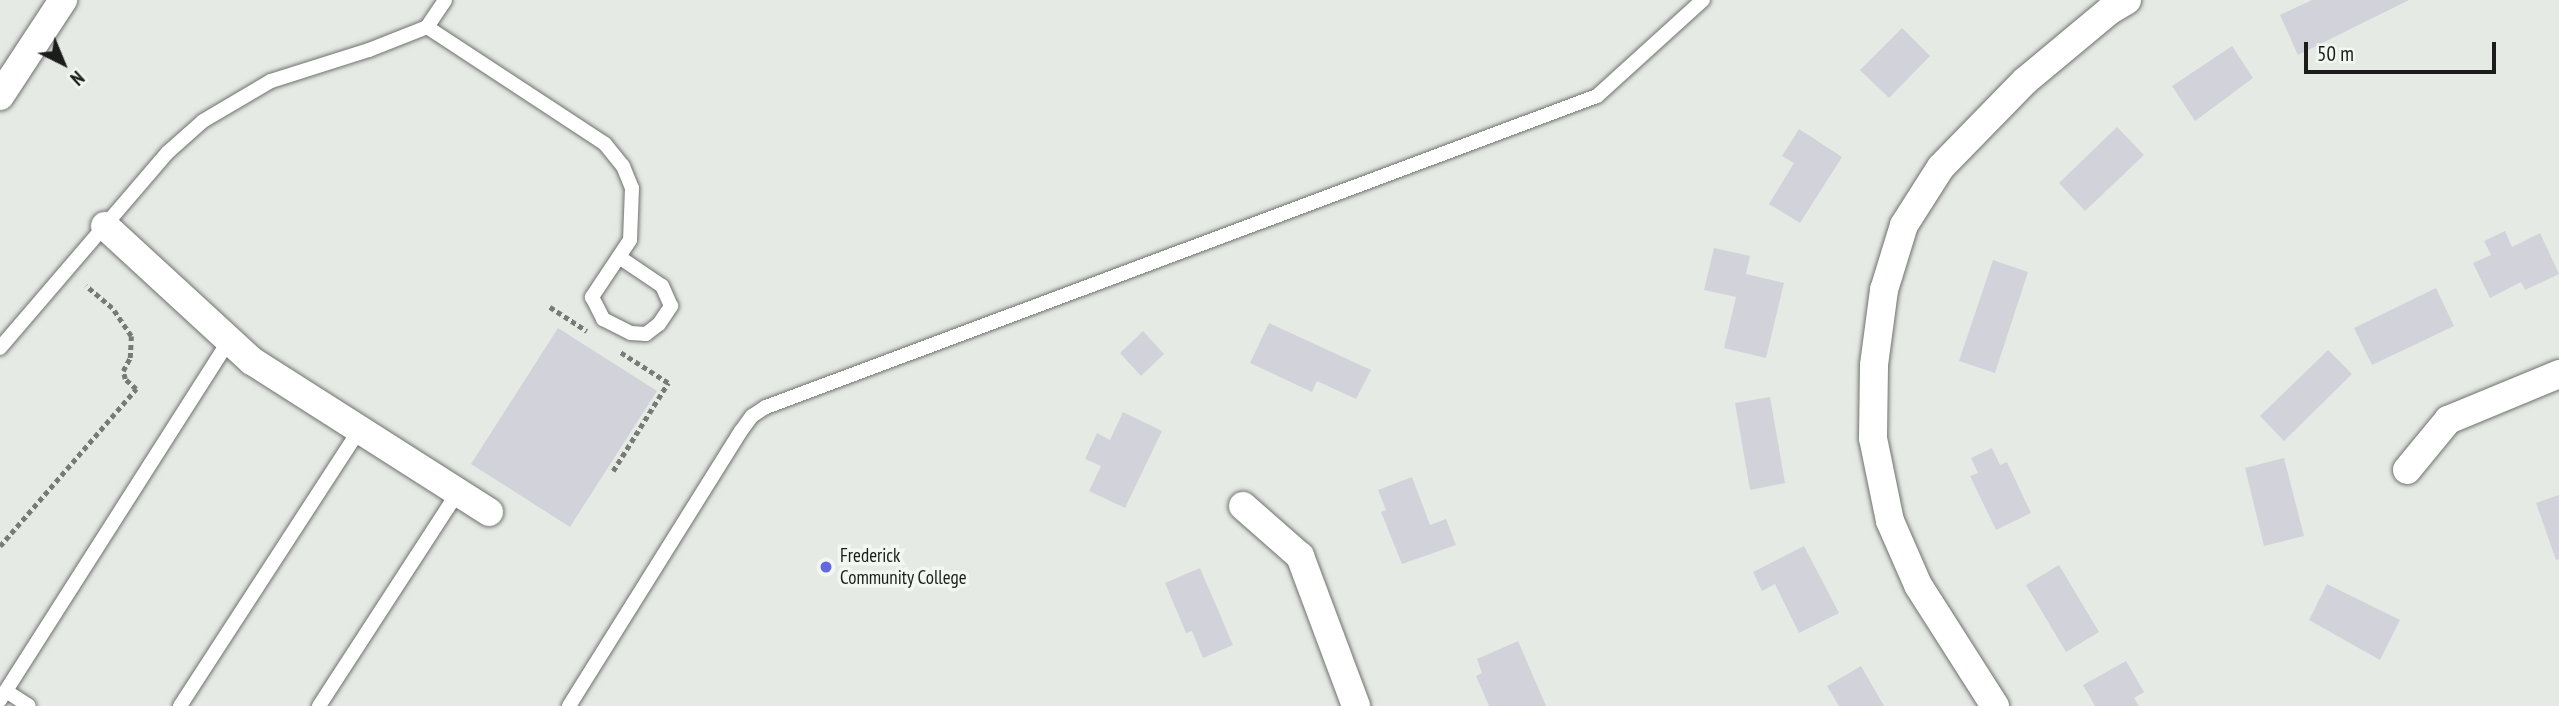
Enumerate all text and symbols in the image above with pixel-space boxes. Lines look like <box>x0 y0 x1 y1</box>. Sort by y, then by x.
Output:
north arrow <box>28 28 98 98</box>
scale bar <box>2307 28 2500 72</box>
text: 50 m <box>2317 40 2354 67</box>
text: N <box>65 66 89 91</box>
place label: Frederick Community College <box>840 545 967 589</box>
marker: Frederick Community College <box>818 559 834 575</box>

